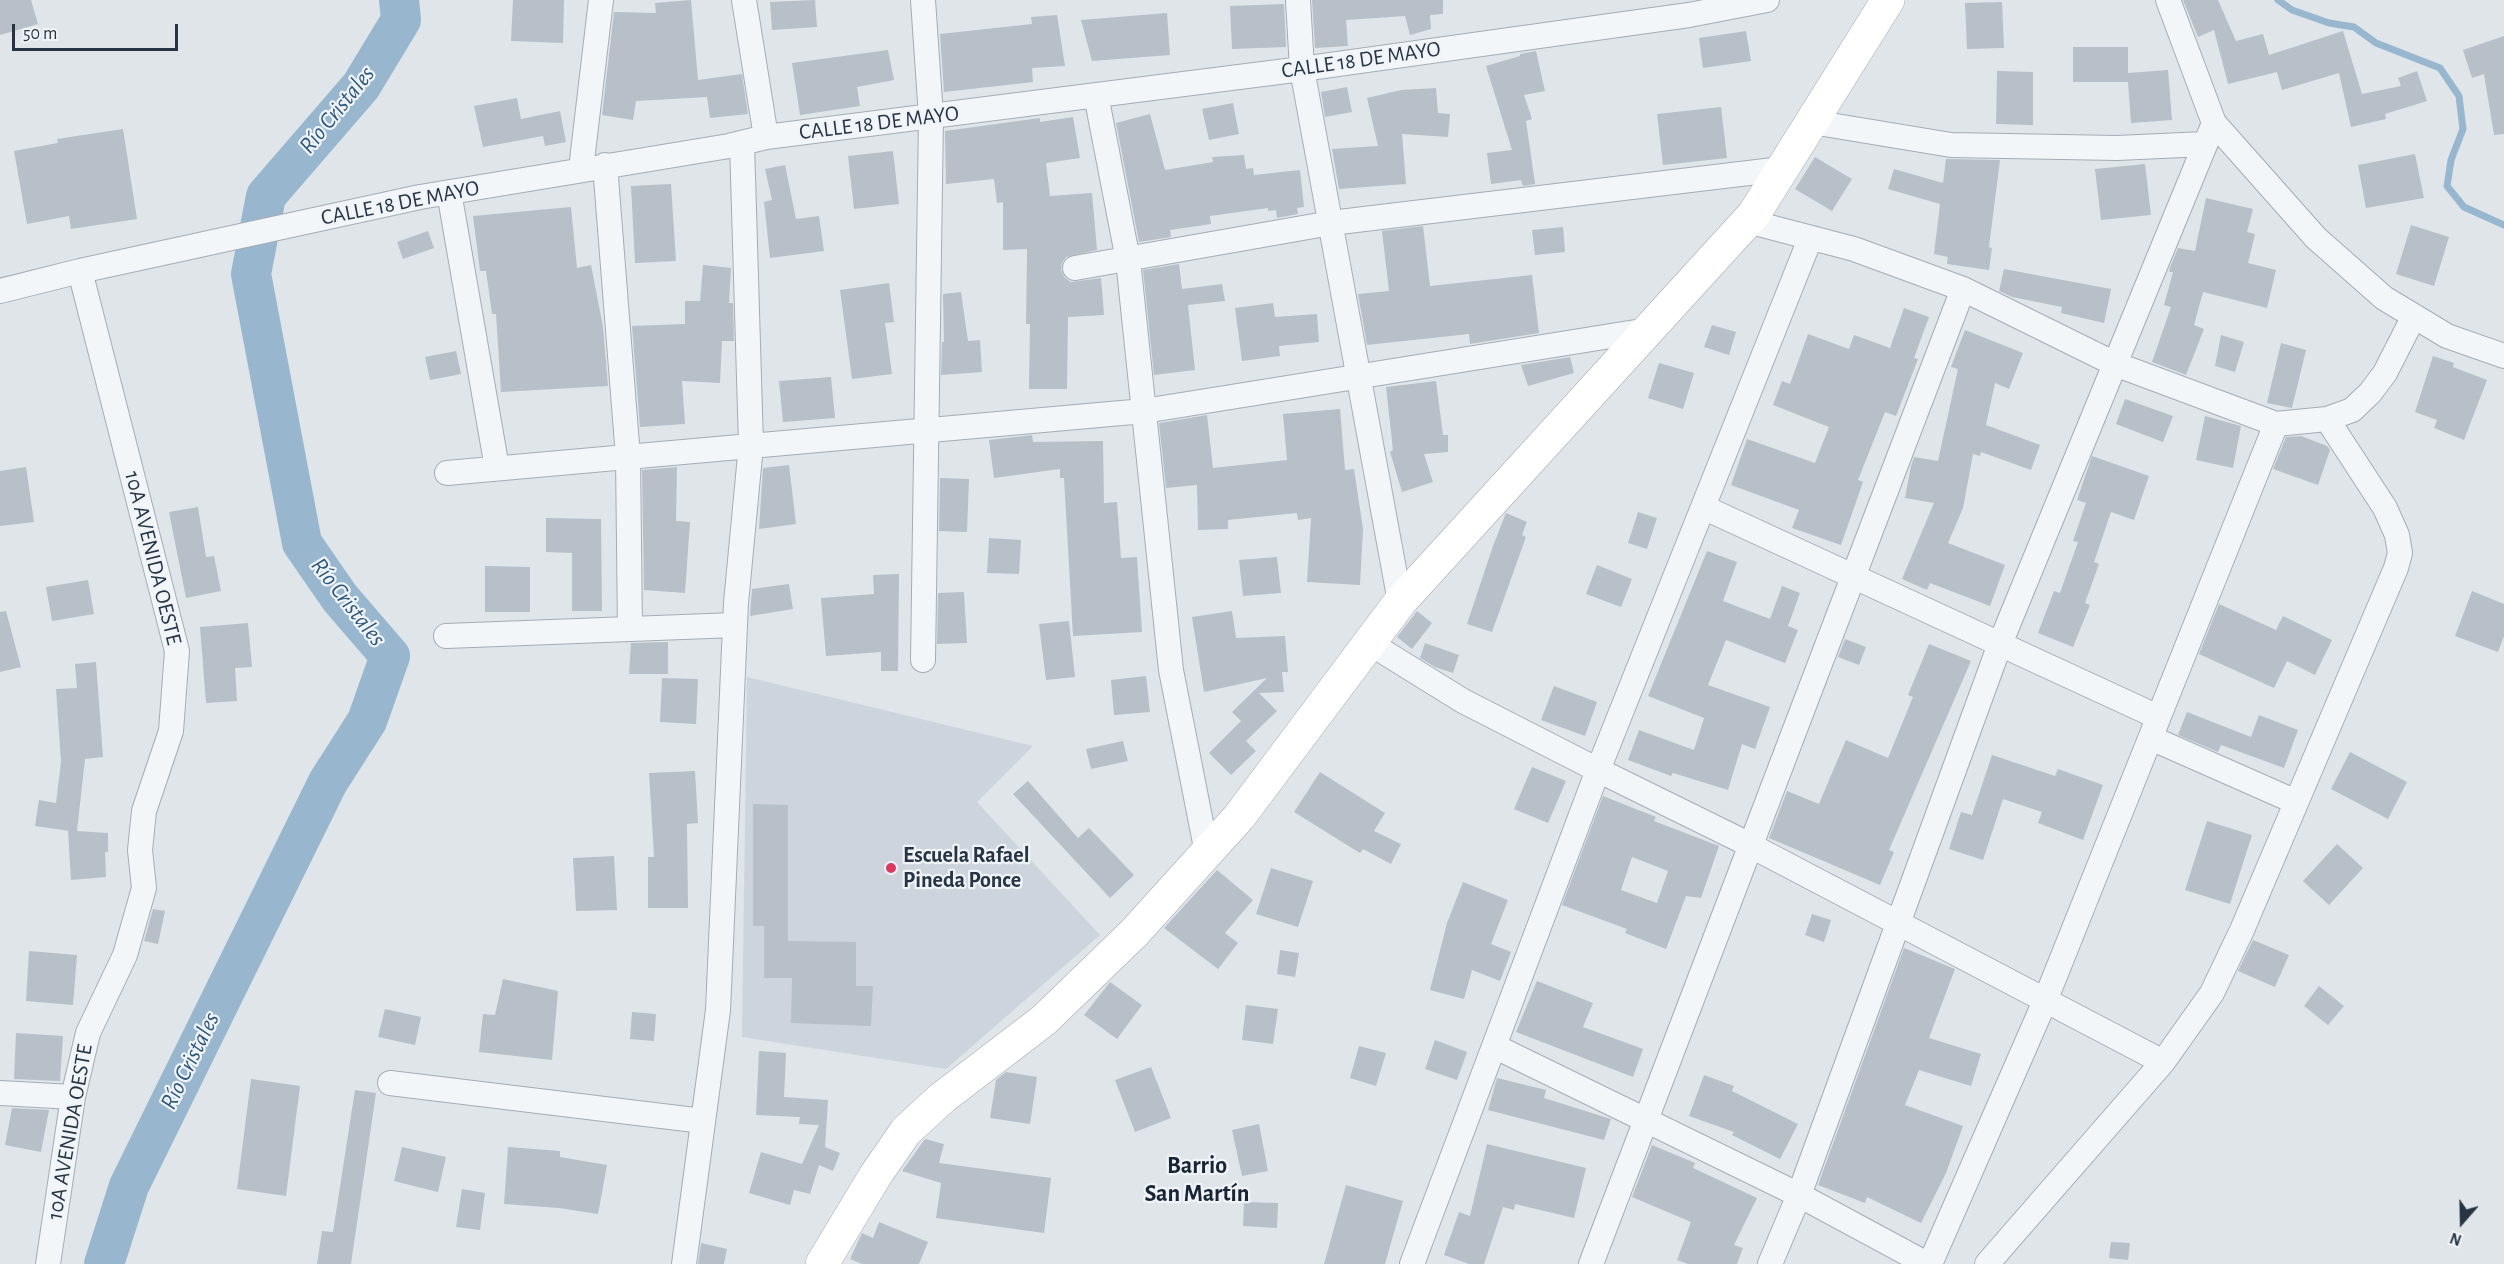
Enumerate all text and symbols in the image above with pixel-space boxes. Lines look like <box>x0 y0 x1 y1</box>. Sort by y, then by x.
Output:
scale bar <box>15 12 182 50</box>
text: 50 m <box>23 25 57 43</box>
street label: CALLE 18 DE MAYO <box>1280 36 1442 84</box>
water label: Río Cristales <box>293 60 381 160</box>
street label: CALLE 18 DE MAYO <box>798 100 960 146</box>
street label: CALLE 18 DE MAYO <box>319 175 481 231</box>
street label: 10A AVENIDA OESTE <box>119 468 187 648</box>
water label: Río Cristales <box>305 552 391 652</box>
place label: Escuela Rafael Pineda Ponce <box>903 842 1029 894</box>
marker: Escuela Rafael Pineda Ponce <box>884 861 898 875</box>
water label: Río Cristales <box>154 1008 226 1114</box>
street label: 10A AVENIDA OESTE <box>42 1042 98 1222</box>
district label: Barrio San Martín <box>1144 1152 1250 1208</box>
north arrow <box>2432 1192 2492 1252</box>
text: N <box>2448 1229 2464 1248</box>

